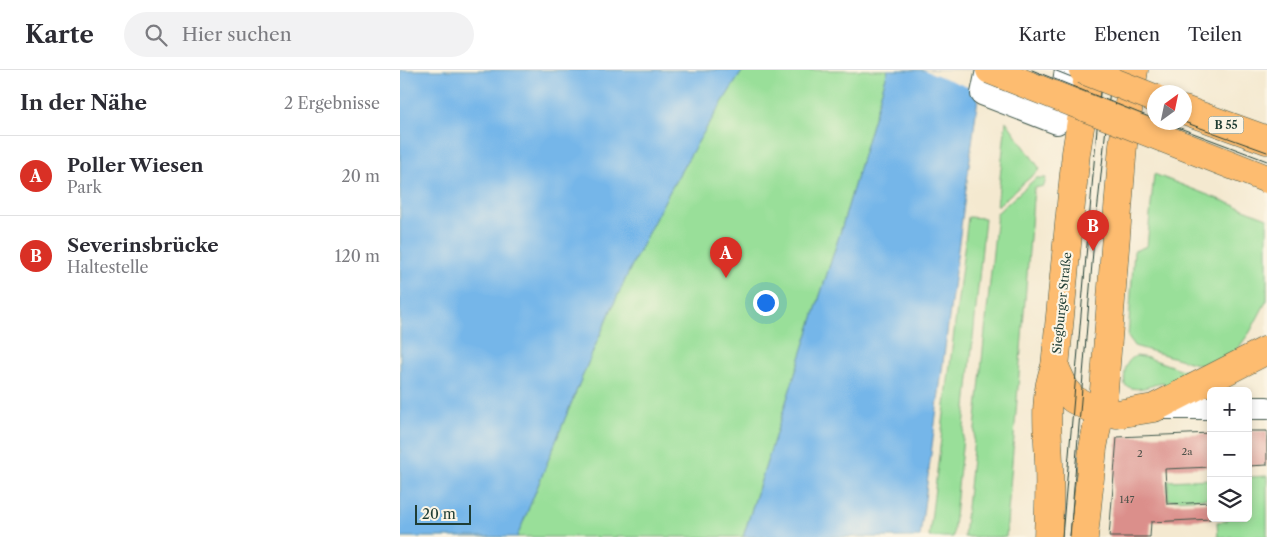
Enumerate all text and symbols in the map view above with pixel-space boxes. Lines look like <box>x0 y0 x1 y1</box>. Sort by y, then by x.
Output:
search box <box>124 12 474 57</box>
text: Karte <box>25 20 94 49</box>
icon: search <box>142 21 170 49</box>
text: Hier suchen <box>182 23 292 46</box>
text: Karte <box>1018 24 1066 46</box>
text: Ebenen <box>1094 24 1160 46</box>
text: Teilen <box>1188 24 1242 46</box>
north arrow <box>1147 85 1192 130</box>
text: In der Nähe <box>20 90 147 115</box>
text: 2 Ergebnisse <box>284 93 380 113</box>
road number: B 55 <box>1208 116 1244 134</box>
text: Poller Wiesen <box>67 154 204 177</box>
text: A <box>30 166 42 186</box>
text: 20 m <box>341 166 380 186</box>
text: Park <box>67 177 102 197</box>
pin: B <box>1077 210 1109 251</box>
text: Severinsbrücke <box>67 234 219 257</box>
pin: A <box>710 237 742 278</box>
text: B <box>30 246 42 266</box>
text: 120 m <box>335 246 380 266</box>
street label: Siegburger Straße <box>1049 251 1074 355</box>
text: Haltestelle <box>67 257 148 277</box>
your location <box>753 290 779 316</box>
map controls <box>1207 387 1252 522</box>
button: + <box>1207 387 1252 432</box>
button: − <box>1207 432 1252 477</box>
house number: 2a <box>1181 445 1193 458</box>
house number: 2 <box>1137 447 1143 460</box>
button: layers <box>1207 477 1252 522</box>
house number: 147 <box>1120 493 1135 506</box>
scale bar <box>415 502 471 525</box>
text: 20 m <box>422 505 456 523</box>

